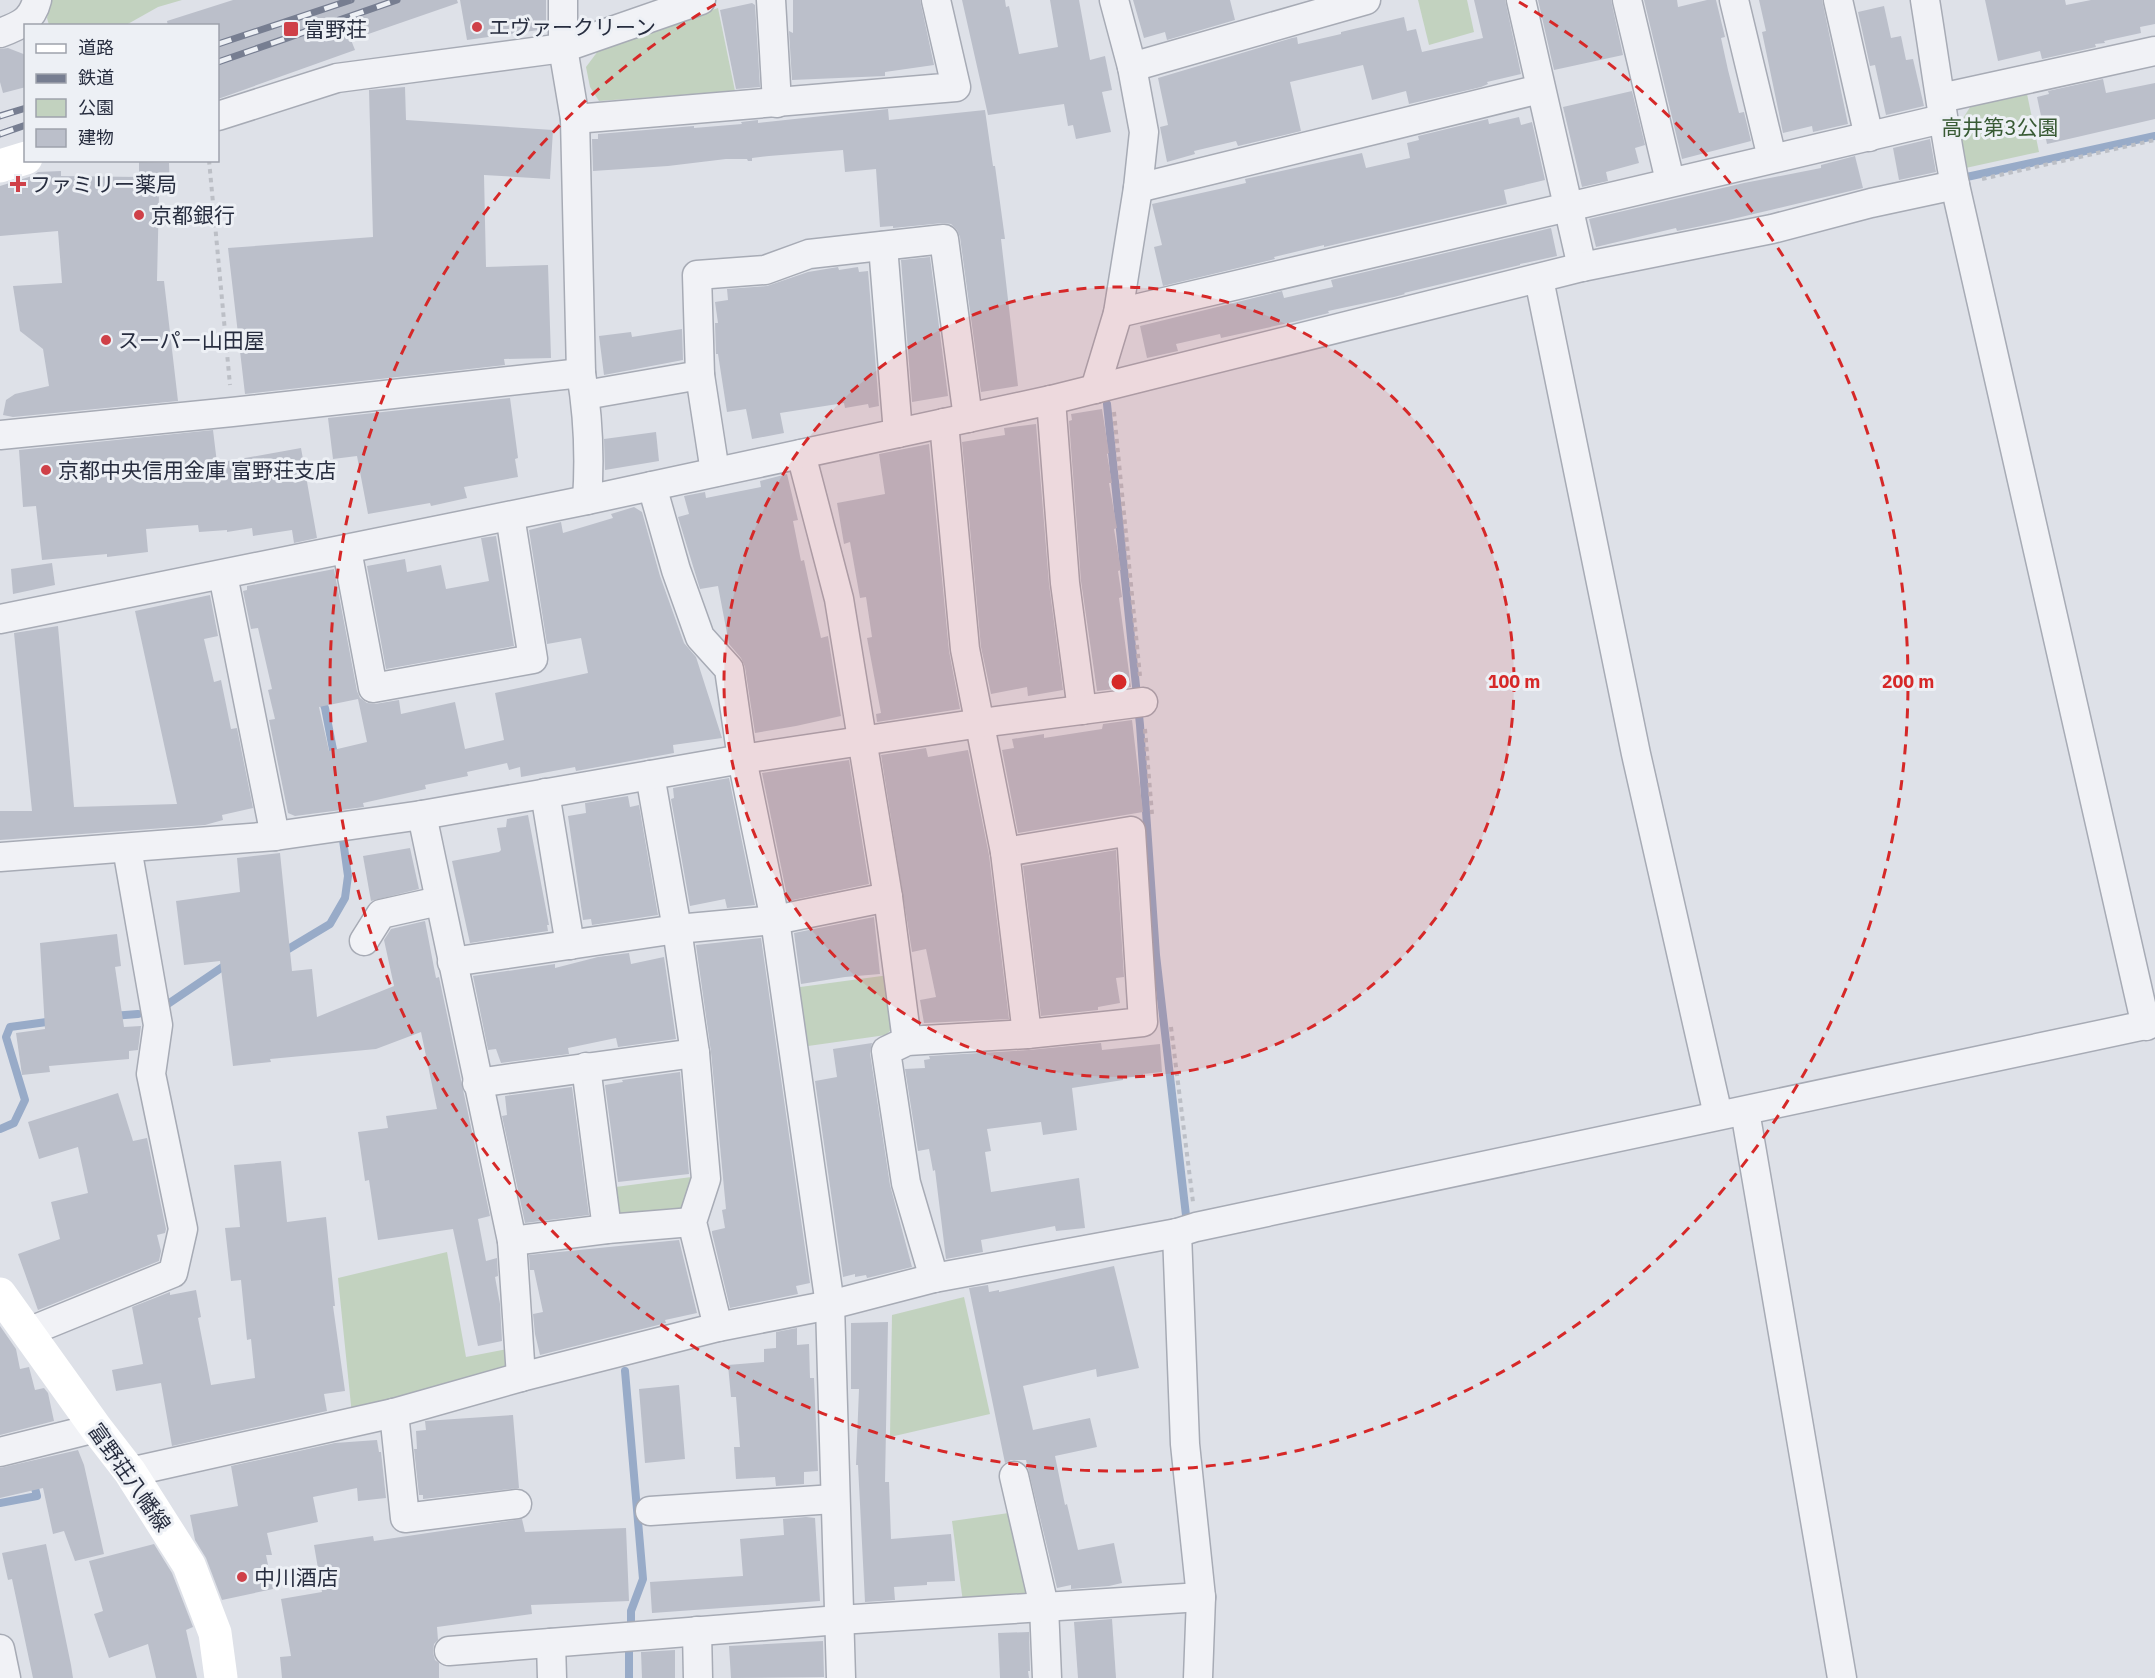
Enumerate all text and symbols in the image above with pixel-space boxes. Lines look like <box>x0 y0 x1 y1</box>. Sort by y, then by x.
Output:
place label: エヴァークリーン <box>489 13 656 41</box>
place label: 富野荘 <box>304 15 367 43</box>
marker: 富野荘 <box>282 20 300 38</box>
marker: エヴァークリーン <box>470 20 484 34</box>
legend <box>24 24 219 162</box>
text: 道路 <box>78 36 114 59</box>
text: 鉄道 <box>78 66 114 89</box>
text: 公園 <box>78 96 114 119</box>
park label: 高井第3公園 <box>1941 113 2059 141</box>
text: 建物 <box>78 126 114 149</box>
place label: ファミリー薬局 <box>30 170 177 198</box>
marker: ファミリー薬局 <box>11 177 25 191</box>
place label: 京都銀行 <box>151 201 235 229</box>
marker: 京都銀行 <box>132 208 146 222</box>
place label: スーパー山田屋 <box>118 326 265 354</box>
marker: スーパー山田屋 <box>99 333 113 347</box>
place label: 京都中央信用金庫 富野荘支店 <box>58 456 336 484</box>
marker: 京都中央信用金庫 富野荘支店 <box>39 463 53 477</box>
text: 100 m <box>1488 670 1540 693</box>
text: 200 m <box>1882 670 1934 693</box>
centre of rings <box>1109 672 1129 692</box>
street label: 富野荘八幡線 <box>82 1417 178 1537</box>
place label: 中川酒店 <box>254 1563 338 1591</box>
marker: 中川酒店 <box>235 1570 249 1584</box>

